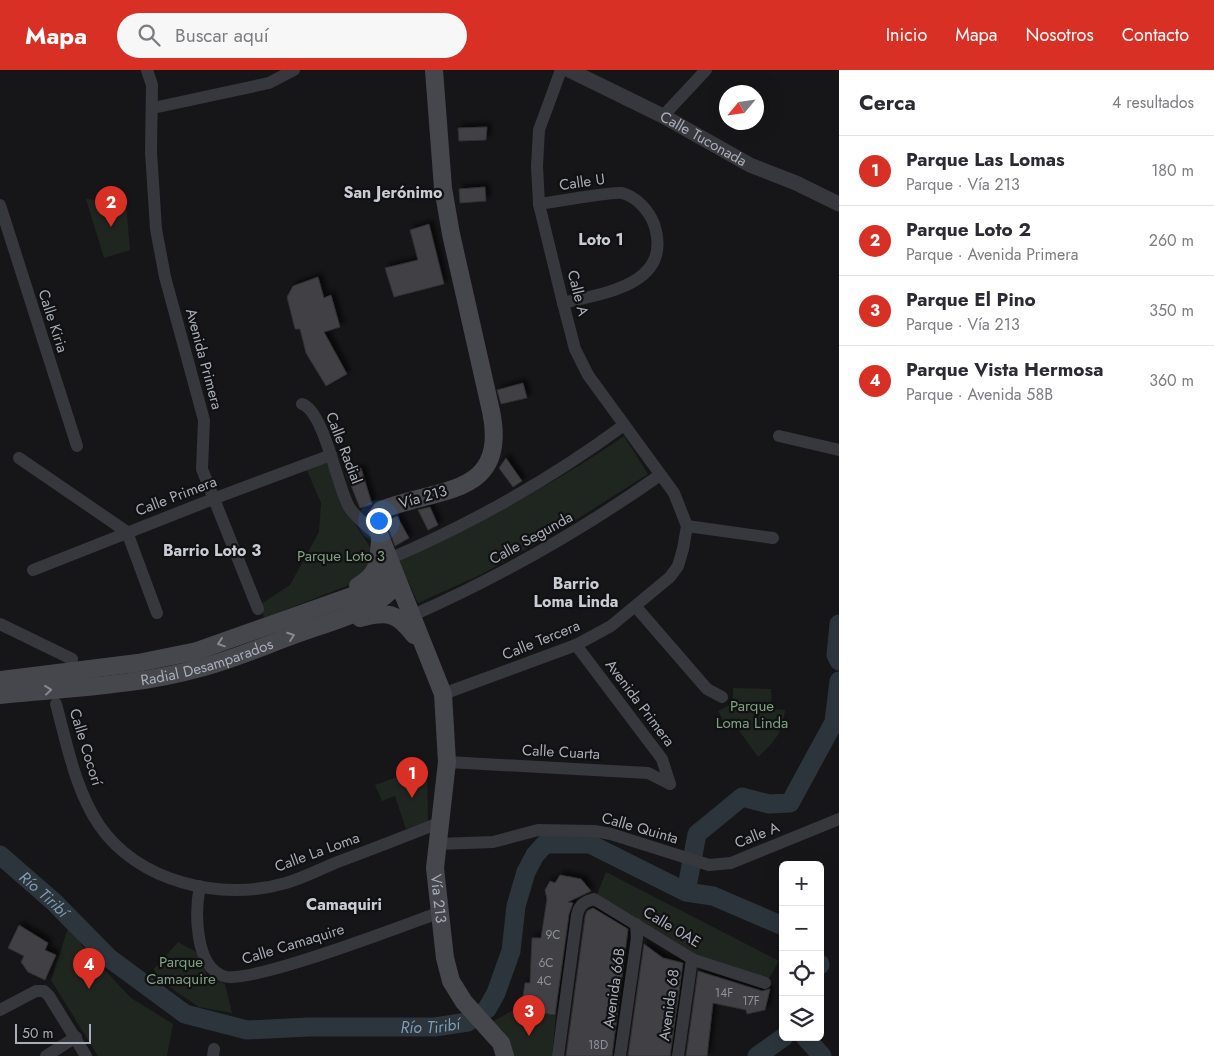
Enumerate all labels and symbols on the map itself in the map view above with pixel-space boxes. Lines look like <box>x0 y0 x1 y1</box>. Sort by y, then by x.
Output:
north arrow <box>719 85 764 130</box>
street label: Calle Tuconada <box>656 105 751 172</box>
street label: Calle U <box>558 168 606 196</box>
district label: San Jerónimo <box>343 181 443 204</box>
pin: 2 <box>95 186 127 227</box>
district label: Loto 1 <box>578 228 624 251</box>
street label: Calle A <box>562 268 594 318</box>
street label: Calle Kiria <box>32 287 74 355</box>
street label: Avenida Primera <box>180 306 228 412</box>
street label: Calle Radial <box>320 409 368 487</box>
street label: Calle Primera <box>132 470 220 522</box>
street label: Vía 213 <box>396 480 450 514</box>
street label: Calle Segunda <box>485 506 577 570</box>
your location <box>366 508 392 534</box>
district label: Barrio Loto 3 <box>163 539 261 562</box>
park label: Parque Loto 3 <box>297 545 385 567</box>
district label: Barrio Loma Linda <box>534 572 619 613</box>
street label: Calle Tercera <box>499 614 583 666</box>
one-way arrow <box>287 632 295 642</box>
street label: Radial Desamparados <box>139 633 276 691</box>
one-way arrow <box>218 637 226 647</box>
street label: Avenida Primera <box>600 655 680 751</box>
one-way arrow <box>45 685 53 696</box>
park label: Parque Loma Linda <box>716 695 788 734</box>
street label: Calle Cocorí <box>64 706 108 789</box>
street label: Calle Cuarta <box>522 739 600 765</box>
pin: 1 <box>396 757 428 798</box>
street label: Calle Quinta <box>599 807 681 849</box>
street label: Calle A <box>731 816 783 854</box>
street label: Calle La Loma <box>271 826 363 878</box>
water label: Río Tiribí <box>14 866 75 924</box>
street label: Vía 213 <box>425 873 452 924</box>
district label: Camaquiri <box>306 893 382 916</box>
street label: Calle 0AE <box>639 901 705 953</box>
street label: Calle Camaquire <box>239 918 347 970</box>
house number: 9C <box>545 926 561 944</box>
street label: Avenida 66B <box>597 946 631 1030</box>
pin: 4 <box>73 948 105 989</box>
park label: Parque Camaquire <box>146 951 216 990</box>
house number: 6C <box>538 954 554 972</box>
street label: Avenida 68 <box>653 968 685 1042</box>
house number: 4C <box>536 972 552 990</box>
house number: 14F <box>715 984 733 1002</box>
house number: 17F <box>742 992 760 1010</box>
pin: 3 <box>513 995 545 1036</box>
water label: Río Tiribí <box>401 1012 464 1039</box>
scale bar <box>15 1021 91 1044</box>
house number: 18D <box>588 1036 608 1054</box>

